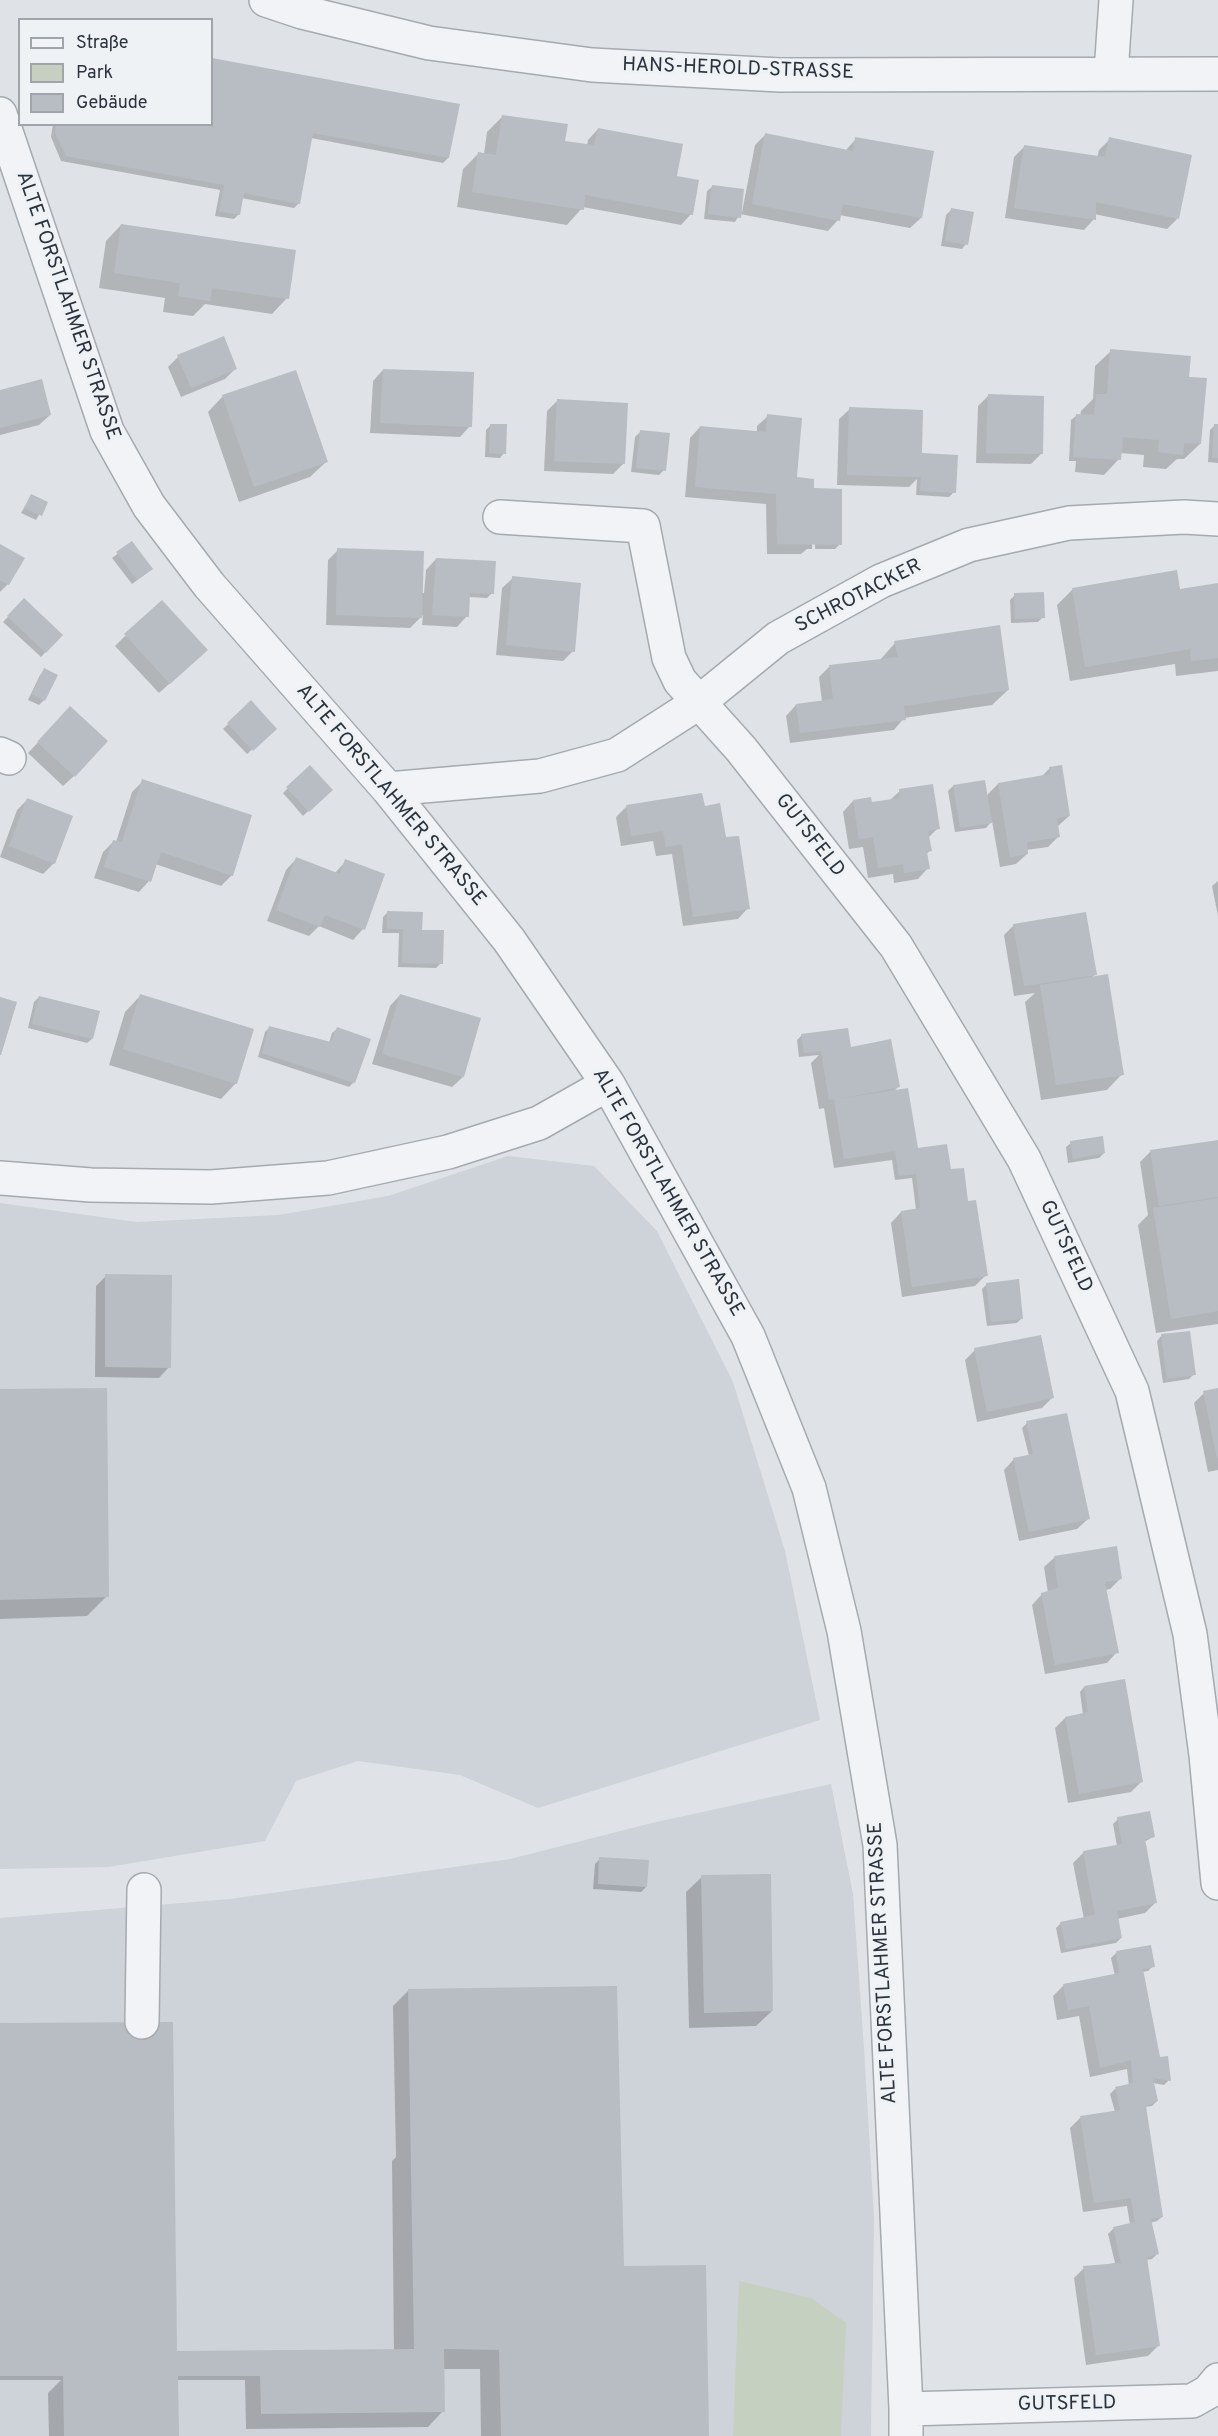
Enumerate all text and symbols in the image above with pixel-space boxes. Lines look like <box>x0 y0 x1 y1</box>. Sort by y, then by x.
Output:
legend <box>18 18 213 126</box>
text: Straße <box>76 32 128 55</box>
street label: HANS-HEROLD-STRASSE <box>622 54 854 86</box>
text: Park <box>76 62 113 85</box>
text: Gebäude <box>76 92 148 115</box>
street label: ALTE FORSTLAHMER STRASSE <box>10 169 124 443</box>
street label: SCHROTACKER <box>792 555 926 639</box>
street label: ALTE FORSTLAHMER STRASSE <box>290 680 490 912</box>
street label: GUTSFELD <box>769 790 849 882</box>
street label: ALTE FORSTLAHMER STRASSE <box>586 1065 748 1321</box>
street label: GUTSFELD <box>1033 1197 1097 1297</box>
street label: ALTE FORSTLAHMER STRASSE <box>865 1821 903 2105</box>
street label: GUTSFELD <box>1017 2392 1117 2418</box>

